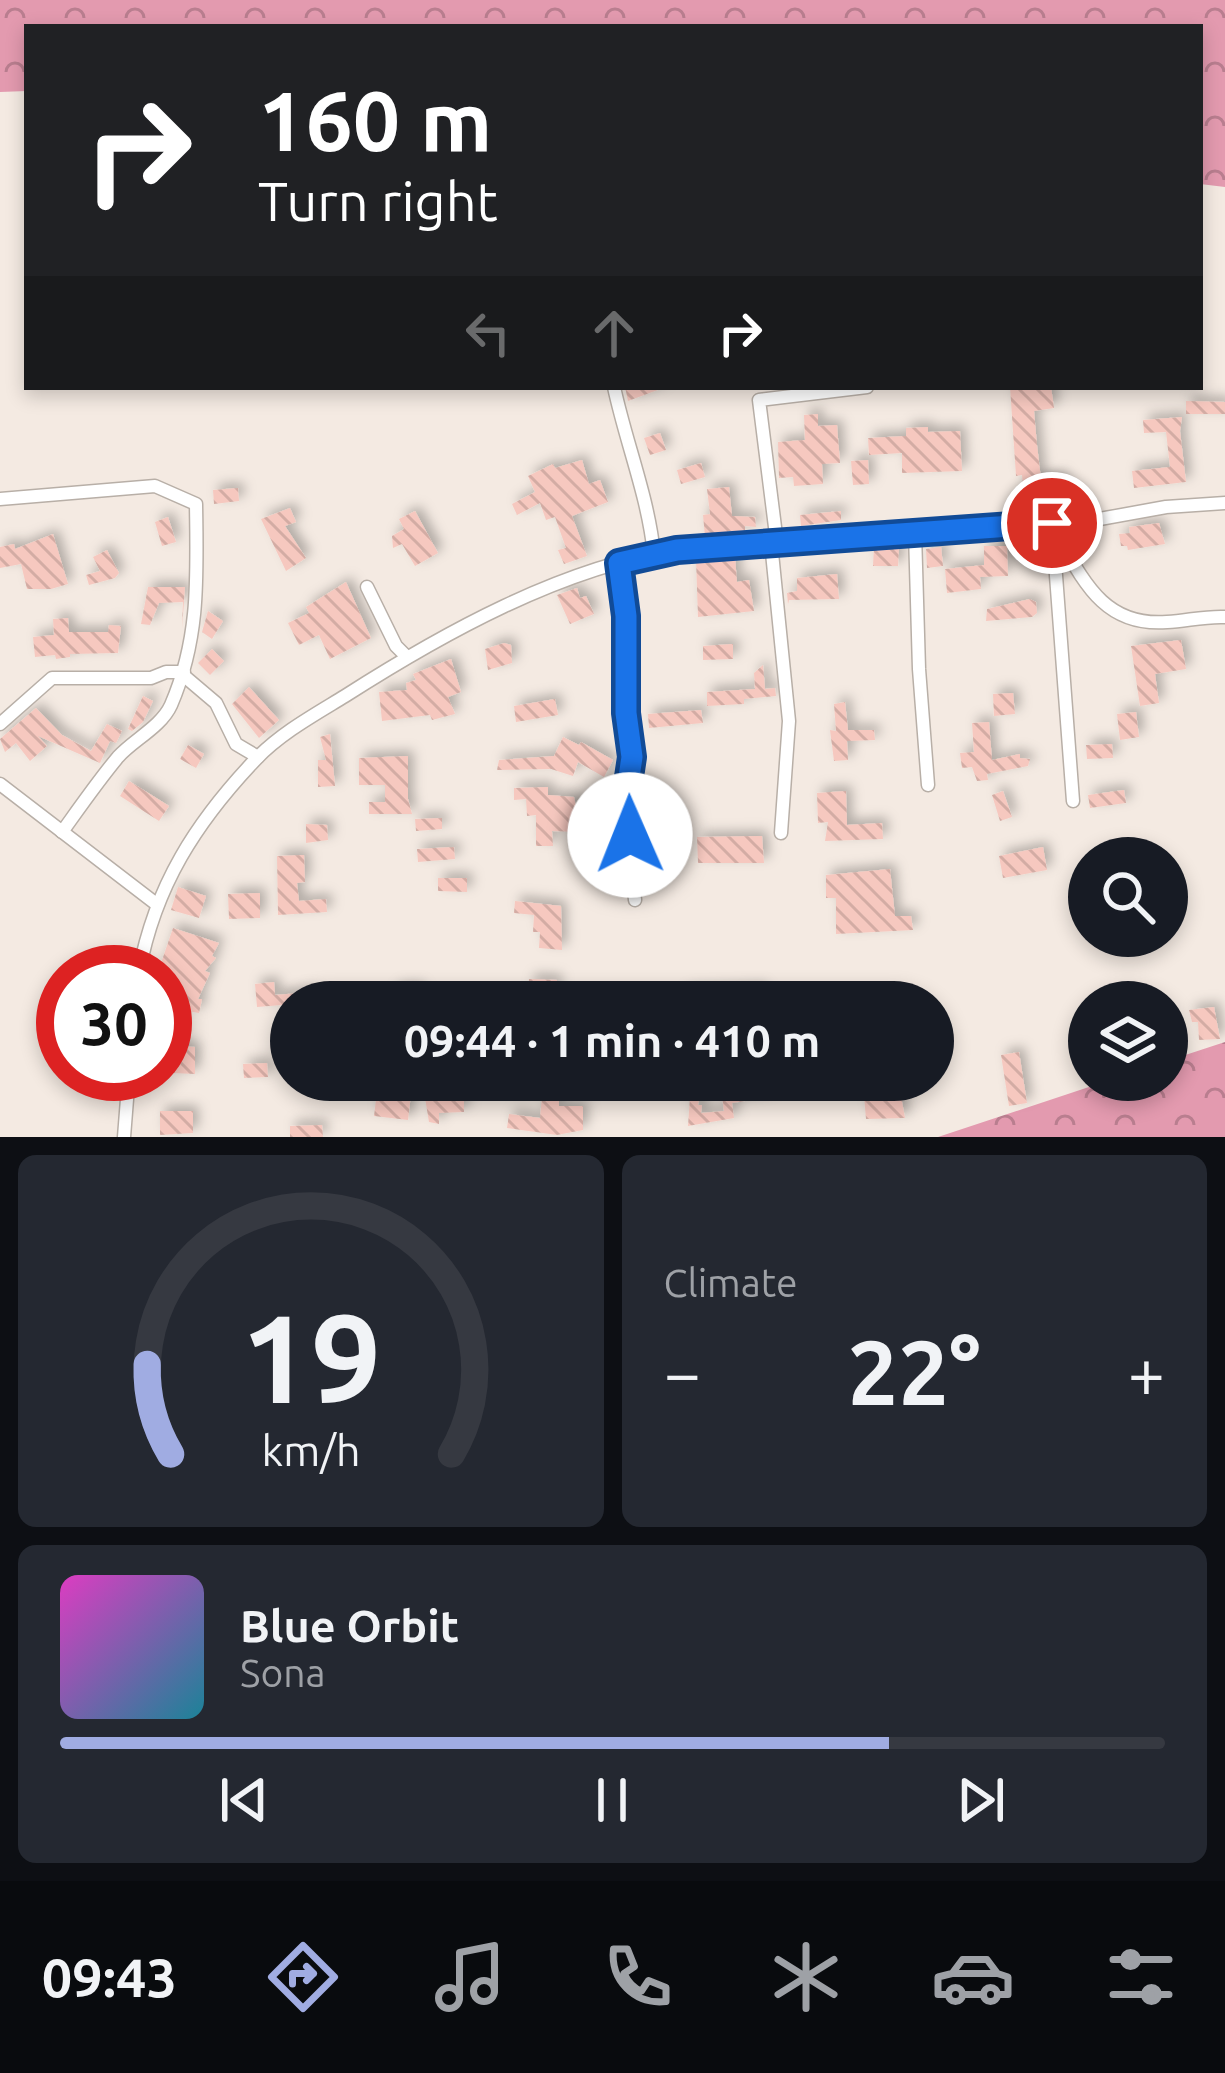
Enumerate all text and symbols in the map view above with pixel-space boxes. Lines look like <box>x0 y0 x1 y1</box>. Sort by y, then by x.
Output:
icon: right <box>60 72 216 228</box>
text: 160 m <box>258 73 492 167</box>
text: Turn right <box>258 171 498 231</box>
icon: left <box>455 300 521 366</box>
icon: ahead <box>581 300 647 366</box>
icon: right <box>707 300 773 366</box>
pin <box>1001 472 1103 574</box>
icon: arrive <box>1019 490 1085 556</box>
position arrow <box>567 772 693 898</box>
map controls <box>1068 837 1188 1101</box>
button: search <box>1068 837 1188 957</box>
speed limit sign: 30 <box>36 945 192 1101</box>
button: layers <box>1068 981 1188 1101</box>
text: 09:44 · 1 min · 410 m <box>404 1015 820 1066</box>
text: Climate <box>664 1261 798 1304</box>
text: 19 <box>240 1287 381 1427</box>
text: 22° <box>848 1321 981 1422</box>
text: − <box>664 1335 701 1409</box>
text: + <box>1128 1335 1165 1409</box>
text: km/h <box>261 1426 360 1474</box>
text: Blue Orbit <box>240 1600 459 1651</box>
text: Sona <box>240 1651 326 1694</box>
icon: previous <box>211 1767 277 1833</box>
icon: pause <box>579 1767 645 1833</box>
icon: next <box>948 1767 1014 1833</box>
icon: directions <box>261 1935 345 2019</box>
icon: music <box>428 1935 512 2019</box>
icon: phone <box>596 1935 680 2019</box>
icon: climate <box>764 1935 848 2019</box>
icon: car <box>931 1935 1015 2019</box>
icon: filters <box>1099 1935 1183 2019</box>
text: 09:43 <box>42 1947 177 2007</box>

